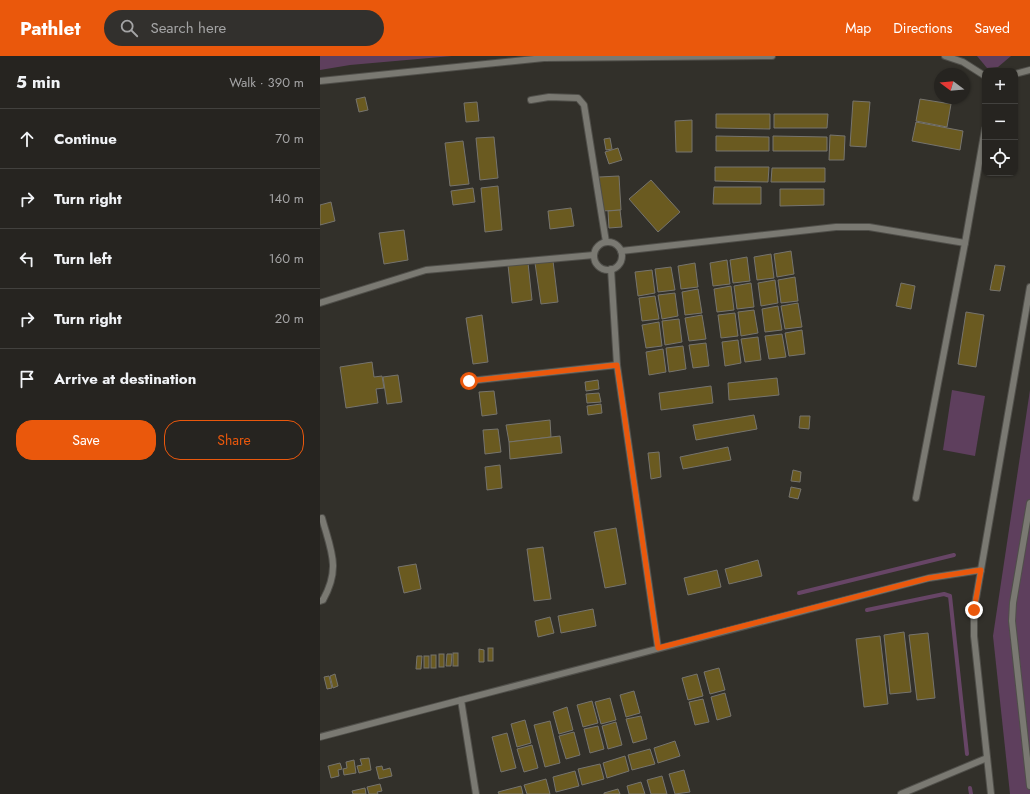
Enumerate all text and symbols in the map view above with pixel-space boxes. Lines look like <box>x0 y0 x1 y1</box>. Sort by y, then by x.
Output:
search box <box>104 10 384 46</box>
text: Pathlet <box>20 15 80 42</box>
icon: search <box>118 17 140 39</box>
text: Search here <box>150 17 226 39</box>
text: Map <box>845 18 871 38</box>
text: Directions <box>893 18 953 38</box>
text: Saved <box>975 18 1010 38</box>
north arrow <box>934 68 970 104</box>
map controls <box>982 68 1018 176</box>
button: + <box>982 68 1018 104</box>
text: 5 min <box>16 70 60 94</box>
text: Walk · 390 m <box>229 73 304 92</box>
button: − <box>982 104 1018 140</box>
icon: ahead <box>16 128 38 150</box>
text: Continue <box>54 128 117 150</box>
text: 70 m <box>275 129 304 148</box>
button: locate <box>982 140 1018 176</box>
icon: right <box>16 188 38 210</box>
text: Turn right <box>54 188 122 210</box>
text: 140 m <box>269 189 304 208</box>
icon: left <box>16 248 38 270</box>
text: Turn left <box>54 248 112 270</box>
text: 160 m <box>269 249 304 268</box>
icon: right <box>16 308 38 330</box>
text: Turn right <box>54 308 122 330</box>
text: 20 m <box>275 309 304 328</box>
icon: arrive <box>16 368 38 390</box>
text: Arrive at destination <box>54 368 196 390</box>
route start <box>460 372 478 390</box>
button: Save <box>16 420 156 460</box>
button: Share <box>164 420 304 460</box>
route end <box>965 601 983 619</box>

